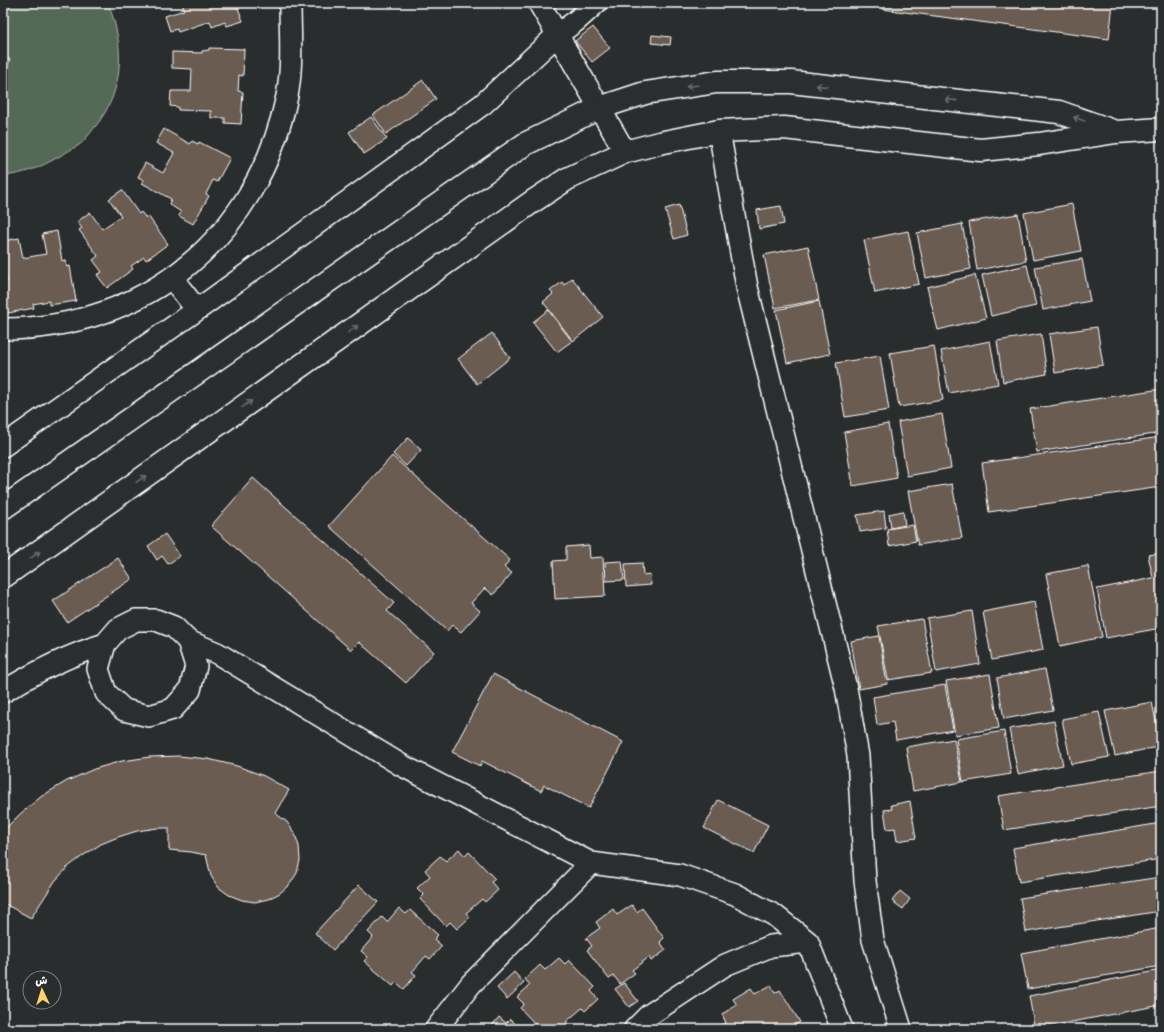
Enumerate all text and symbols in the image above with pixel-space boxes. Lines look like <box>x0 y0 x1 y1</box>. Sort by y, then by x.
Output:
one-way arrow <box>686 82 699 90</box>
one-way arrow <box>816 82 829 89</box>
one-way arrow <box>945 96 958 103</box>
one-way arrow <box>1074 114 1086 122</box>
one-way arrow <box>347 324 358 333</box>
one-way arrow <box>241 400 252 408</box>
one-way arrow <box>135 475 146 483</box>
one-way arrow <box>29 550 40 559</box>
north arrow <box>22 970 62 1010</box>
text: ش <box>35 973 48 989</box>

